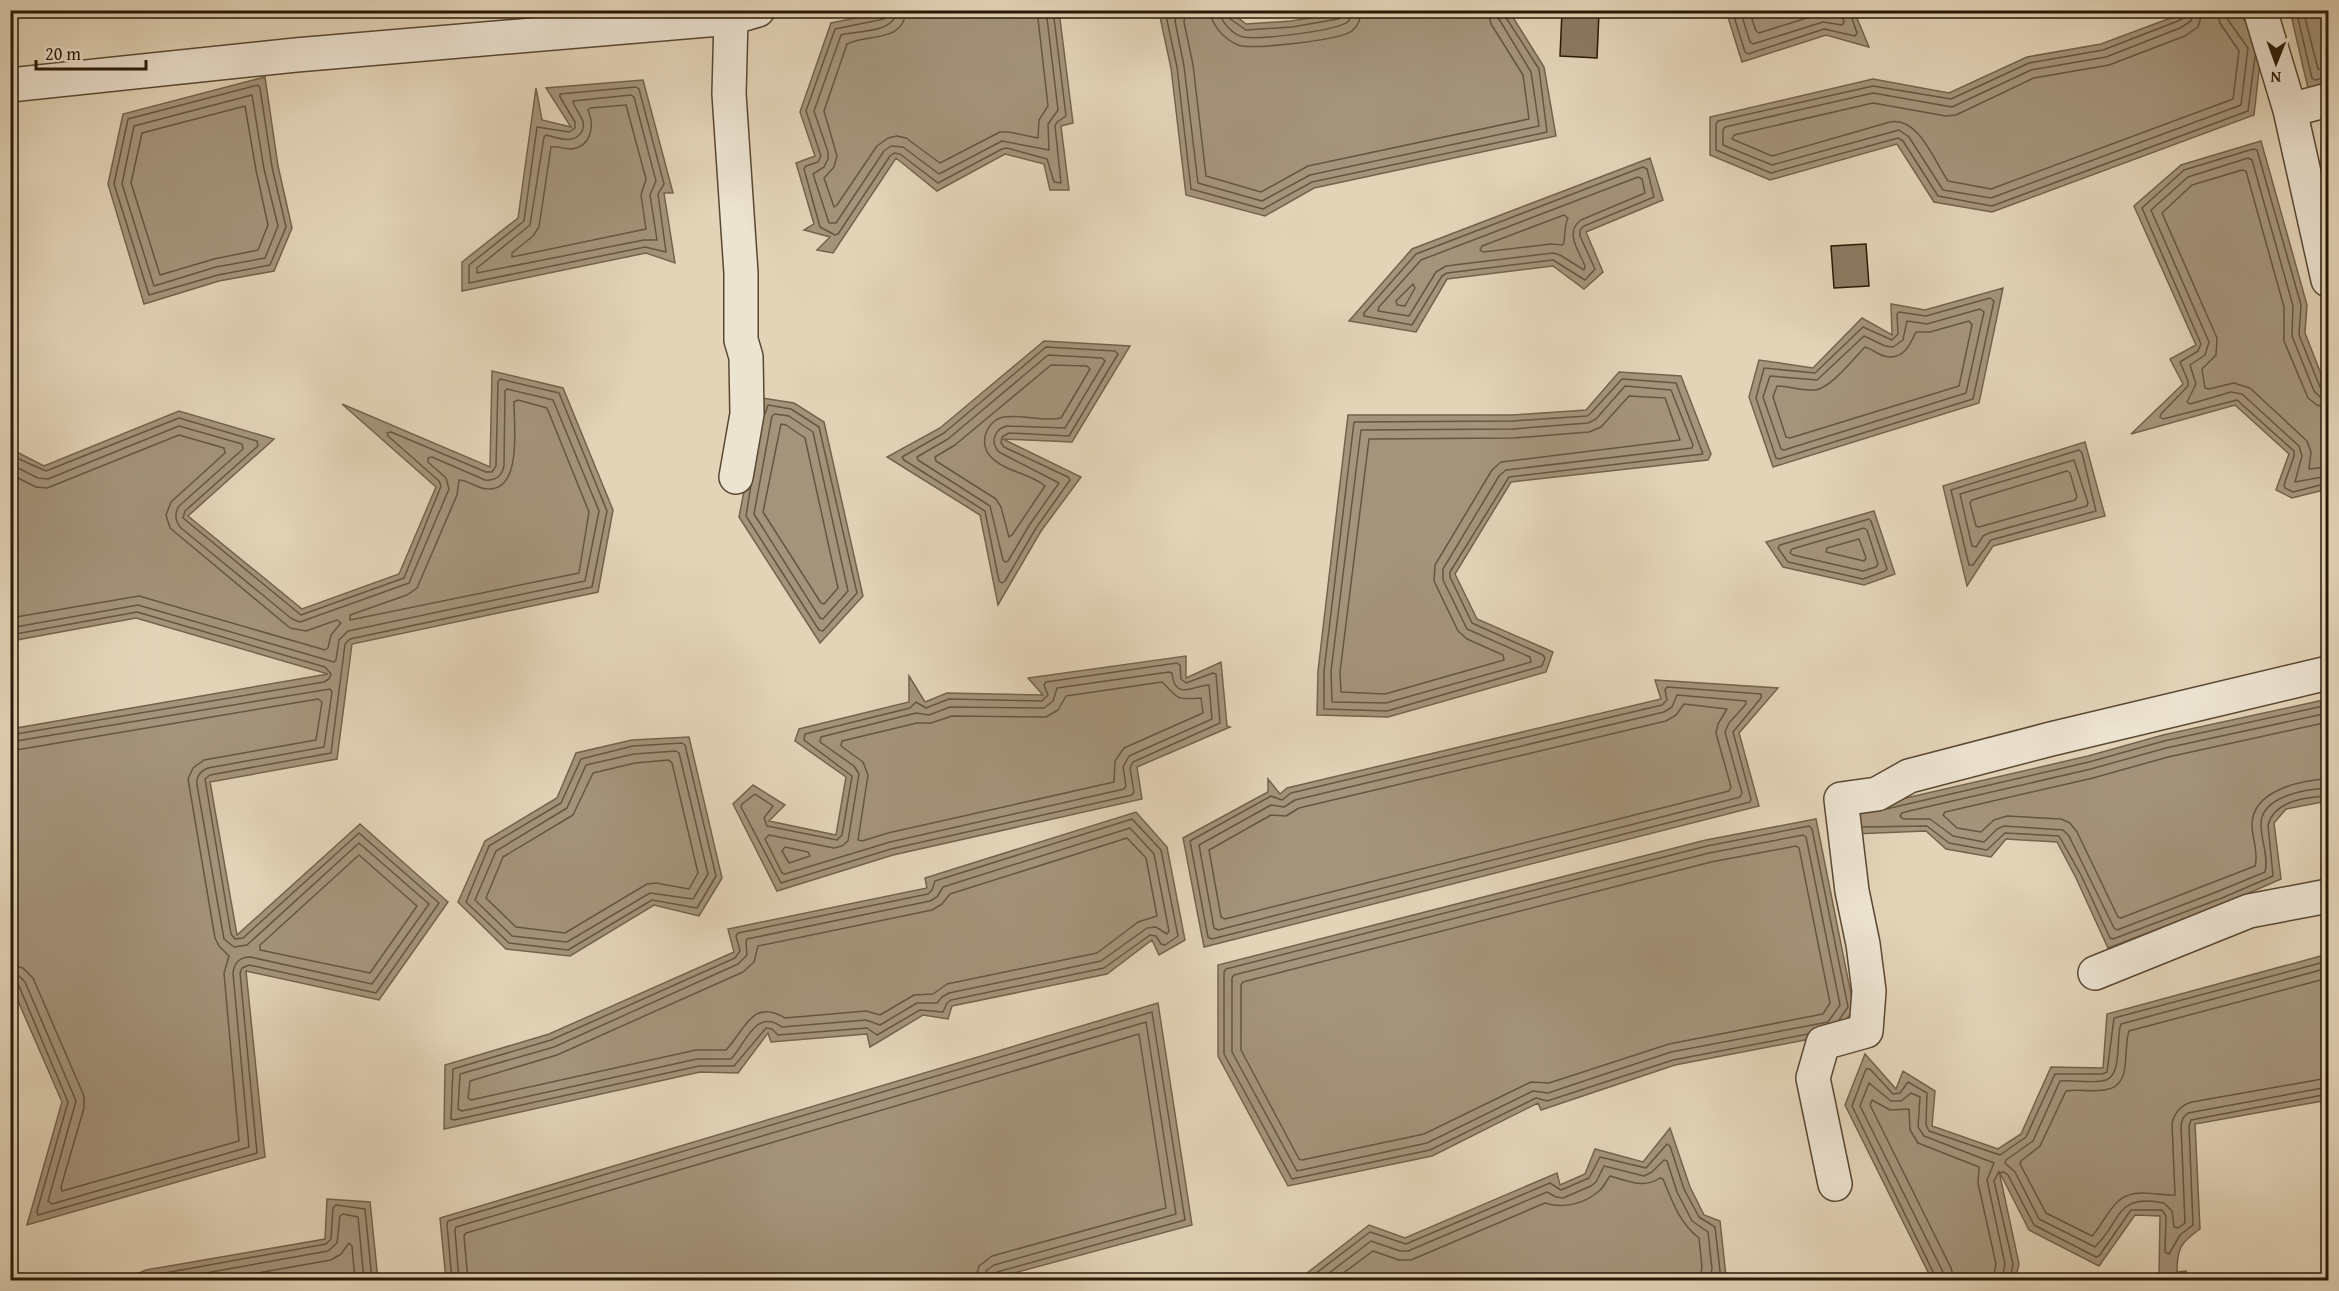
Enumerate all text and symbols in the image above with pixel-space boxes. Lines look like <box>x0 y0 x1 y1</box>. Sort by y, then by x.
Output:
scale bar <box>36 33 146 71</box>
north arrow <box>2246 33 2306 93</box>
text: 20 m <box>45 40 81 67</box>
text: N <box>2270 66 2281 90</box>

